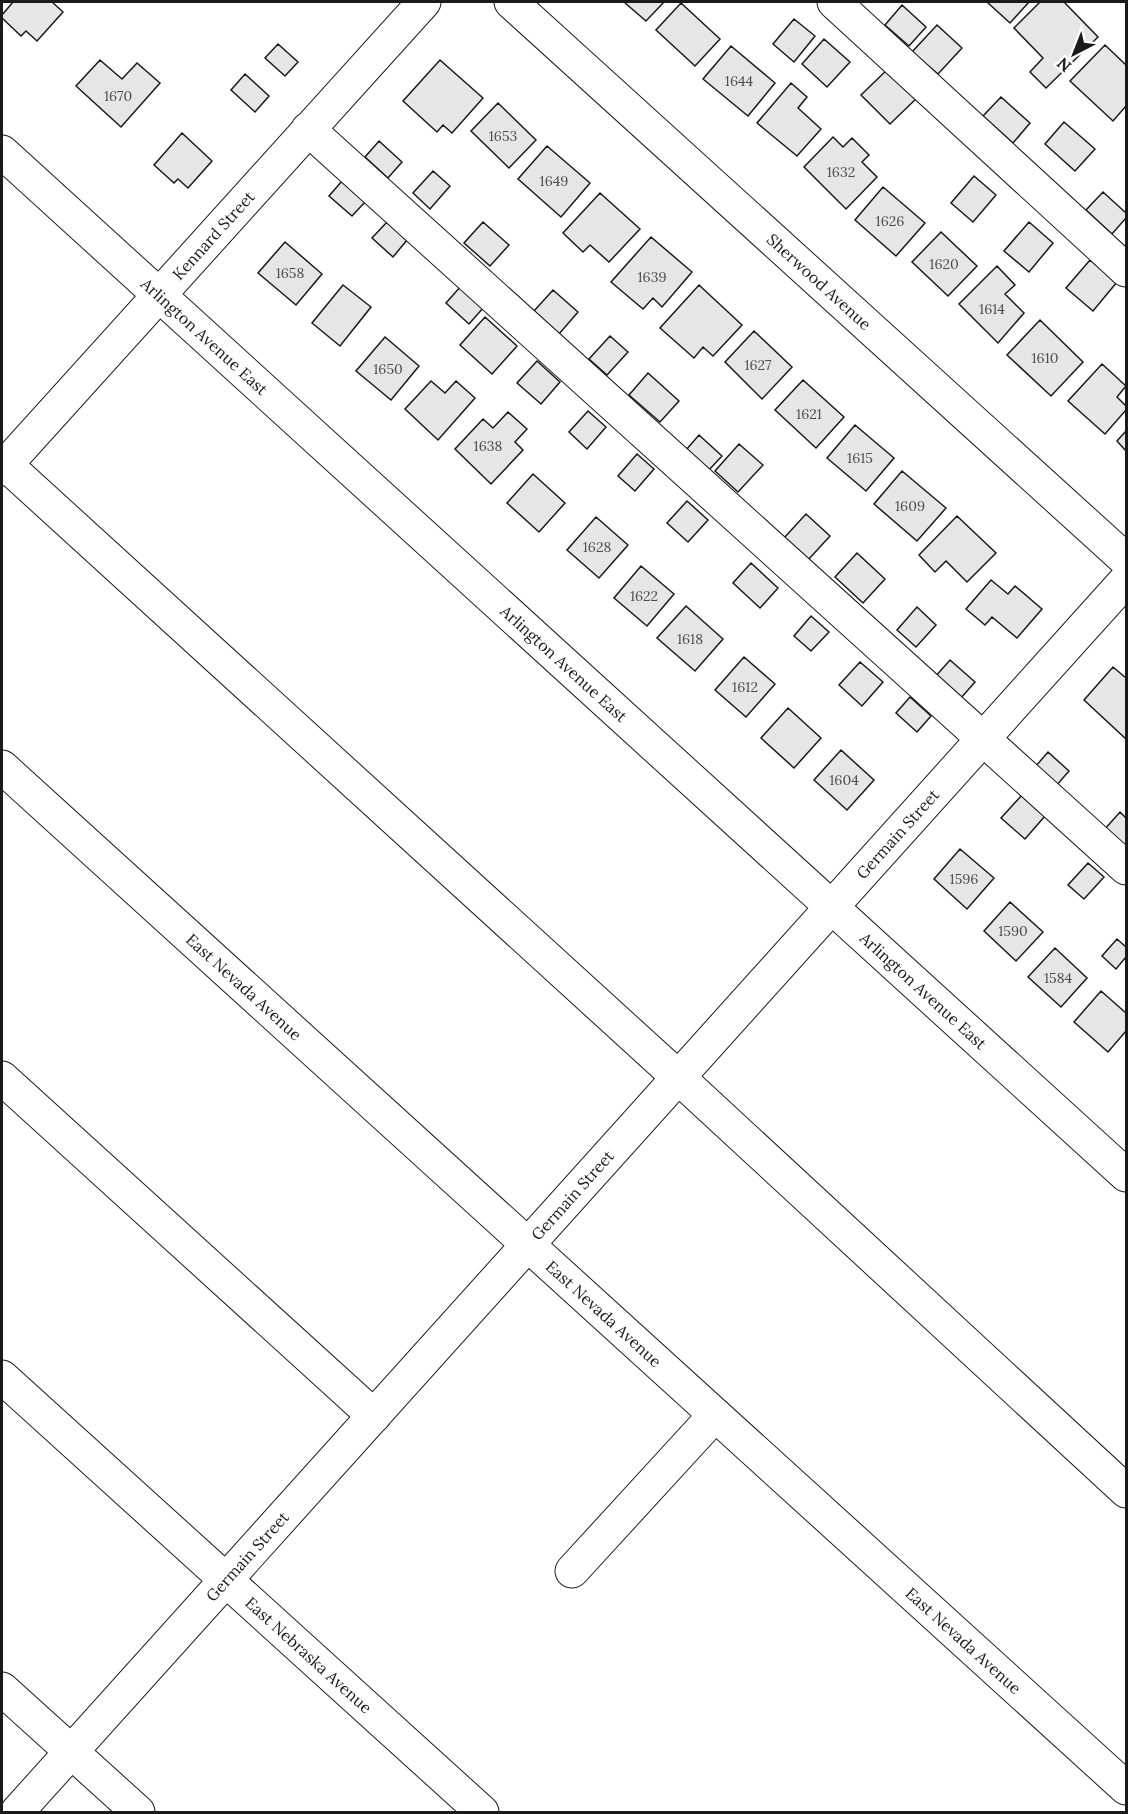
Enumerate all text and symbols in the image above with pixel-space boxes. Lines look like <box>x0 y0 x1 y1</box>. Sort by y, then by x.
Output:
north arrow <box>1044 24 1104 84</box>
text: N <box>1053 54 1075 77</box>
house number: 1644 <box>725 72 754 90</box>
house number: 1670 <box>104 87 132 105</box>
house number: 1653 <box>489 127 518 145</box>
house number: 1632 <box>827 163 855 181</box>
house number: 1649 <box>540 172 568 190</box>
street label: Kennard Street <box>168 186 259 284</box>
house number: 1626 <box>876 212 904 230</box>
street label: Sherwood Avenue <box>763 229 876 334</box>
house number: 1620 <box>929 255 959 273</box>
house number: 1658 <box>276 264 304 282</box>
house number: 1639 <box>637 268 667 286</box>
street label: Arlington Avenue East <box>136 273 273 400</box>
house number: 1614 <box>979 300 1005 318</box>
house number: 1610 <box>1032 349 1058 367</box>
house number: 1627 <box>744 356 772 374</box>
house number: 1650 <box>373 360 403 378</box>
house number: 1621 <box>796 405 822 423</box>
house number: 1638 <box>474 437 503 455</box>
house number: 1615 <box>847 449 873 467</box>
house number: 1609 <box>895 497 925 515</box>
house number: 1628 <box>583 538 611 556</box>
house number: 1622 <box>630 587 658 605</box>
street label: Arlington Avenue East <box>496 600 632 727</box>
house number: 1618 <box>677 630 703 648</box>
house number: 1612 <box>732 678 758 696</box>
house number: 1604 <box>829 771 859 789</box>
street label: Germain Street <box>852 784 944 883</box>
house number: 1596 <box>950 870 978 888</box>
house number: 1590 <box>998 922 1028 940</box>
street label: Arlington Avenue East <box>855 927 992 1054</box>
street label: East Nevada Avenue <box>182 929 306 1045</box>
house number: 1584 <box>1044 969 1073 987</box>
street label: Germain Street <box>527 1145 618 1244</box>
street label: East Nevada Avenue <box>542 1256 666 1371</box>
street label: Germain Street <box>202 1507 293 1605</box>
street label: East Nevada Avenue <box>902 1583 1026 1698</box>
street label: East Nebraska Avenue <box>241 1593 377 1718</box>

